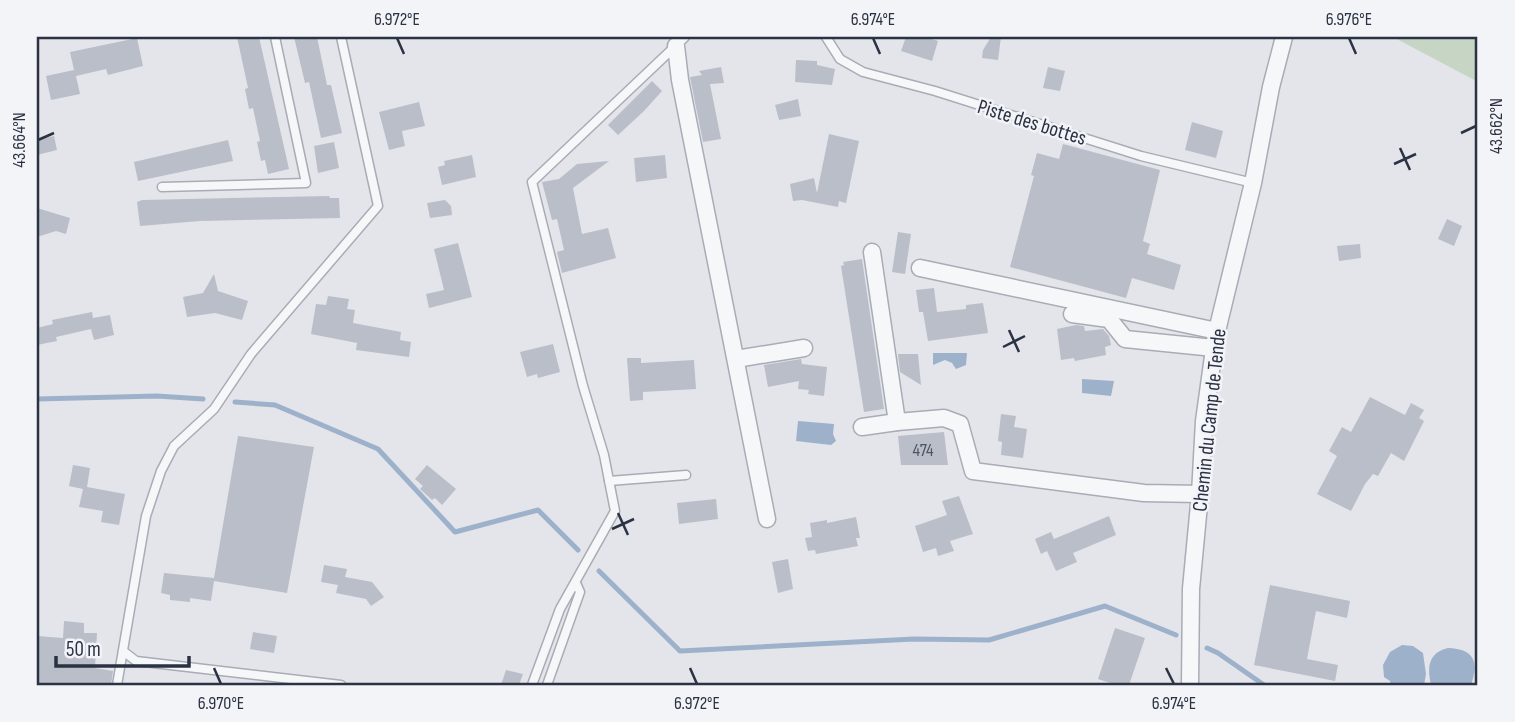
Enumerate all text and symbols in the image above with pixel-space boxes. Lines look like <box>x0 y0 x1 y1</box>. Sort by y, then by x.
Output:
text: 6.972°E <box>374 9 420 30</box>
text: 6.974°E <box>851 9 895 30</box>
text: 6.976°E <box>1326 9 1372 30</box>
street label: Piste des bottes <box>974 94 1089 151</box>
text: 43.662°N <box>1486 98 1507 154</box>
text: 43.664°N <box>9 112 30 168</box>
street label: Chemin du Camp de Tende <box>1187 327 1232 513</box>
house number: 474 <box>912 440 934 461</box>
scale bar <box>56 624 189 668</box>
text: 50 m <box>66 637 101 662</box>
text: 6.970°E <box>198 693 244 714</box>
text: 6.972°E <box>674 693 720 714</box>
text: 6.974°E <box>1152 693 1196 714</box>

